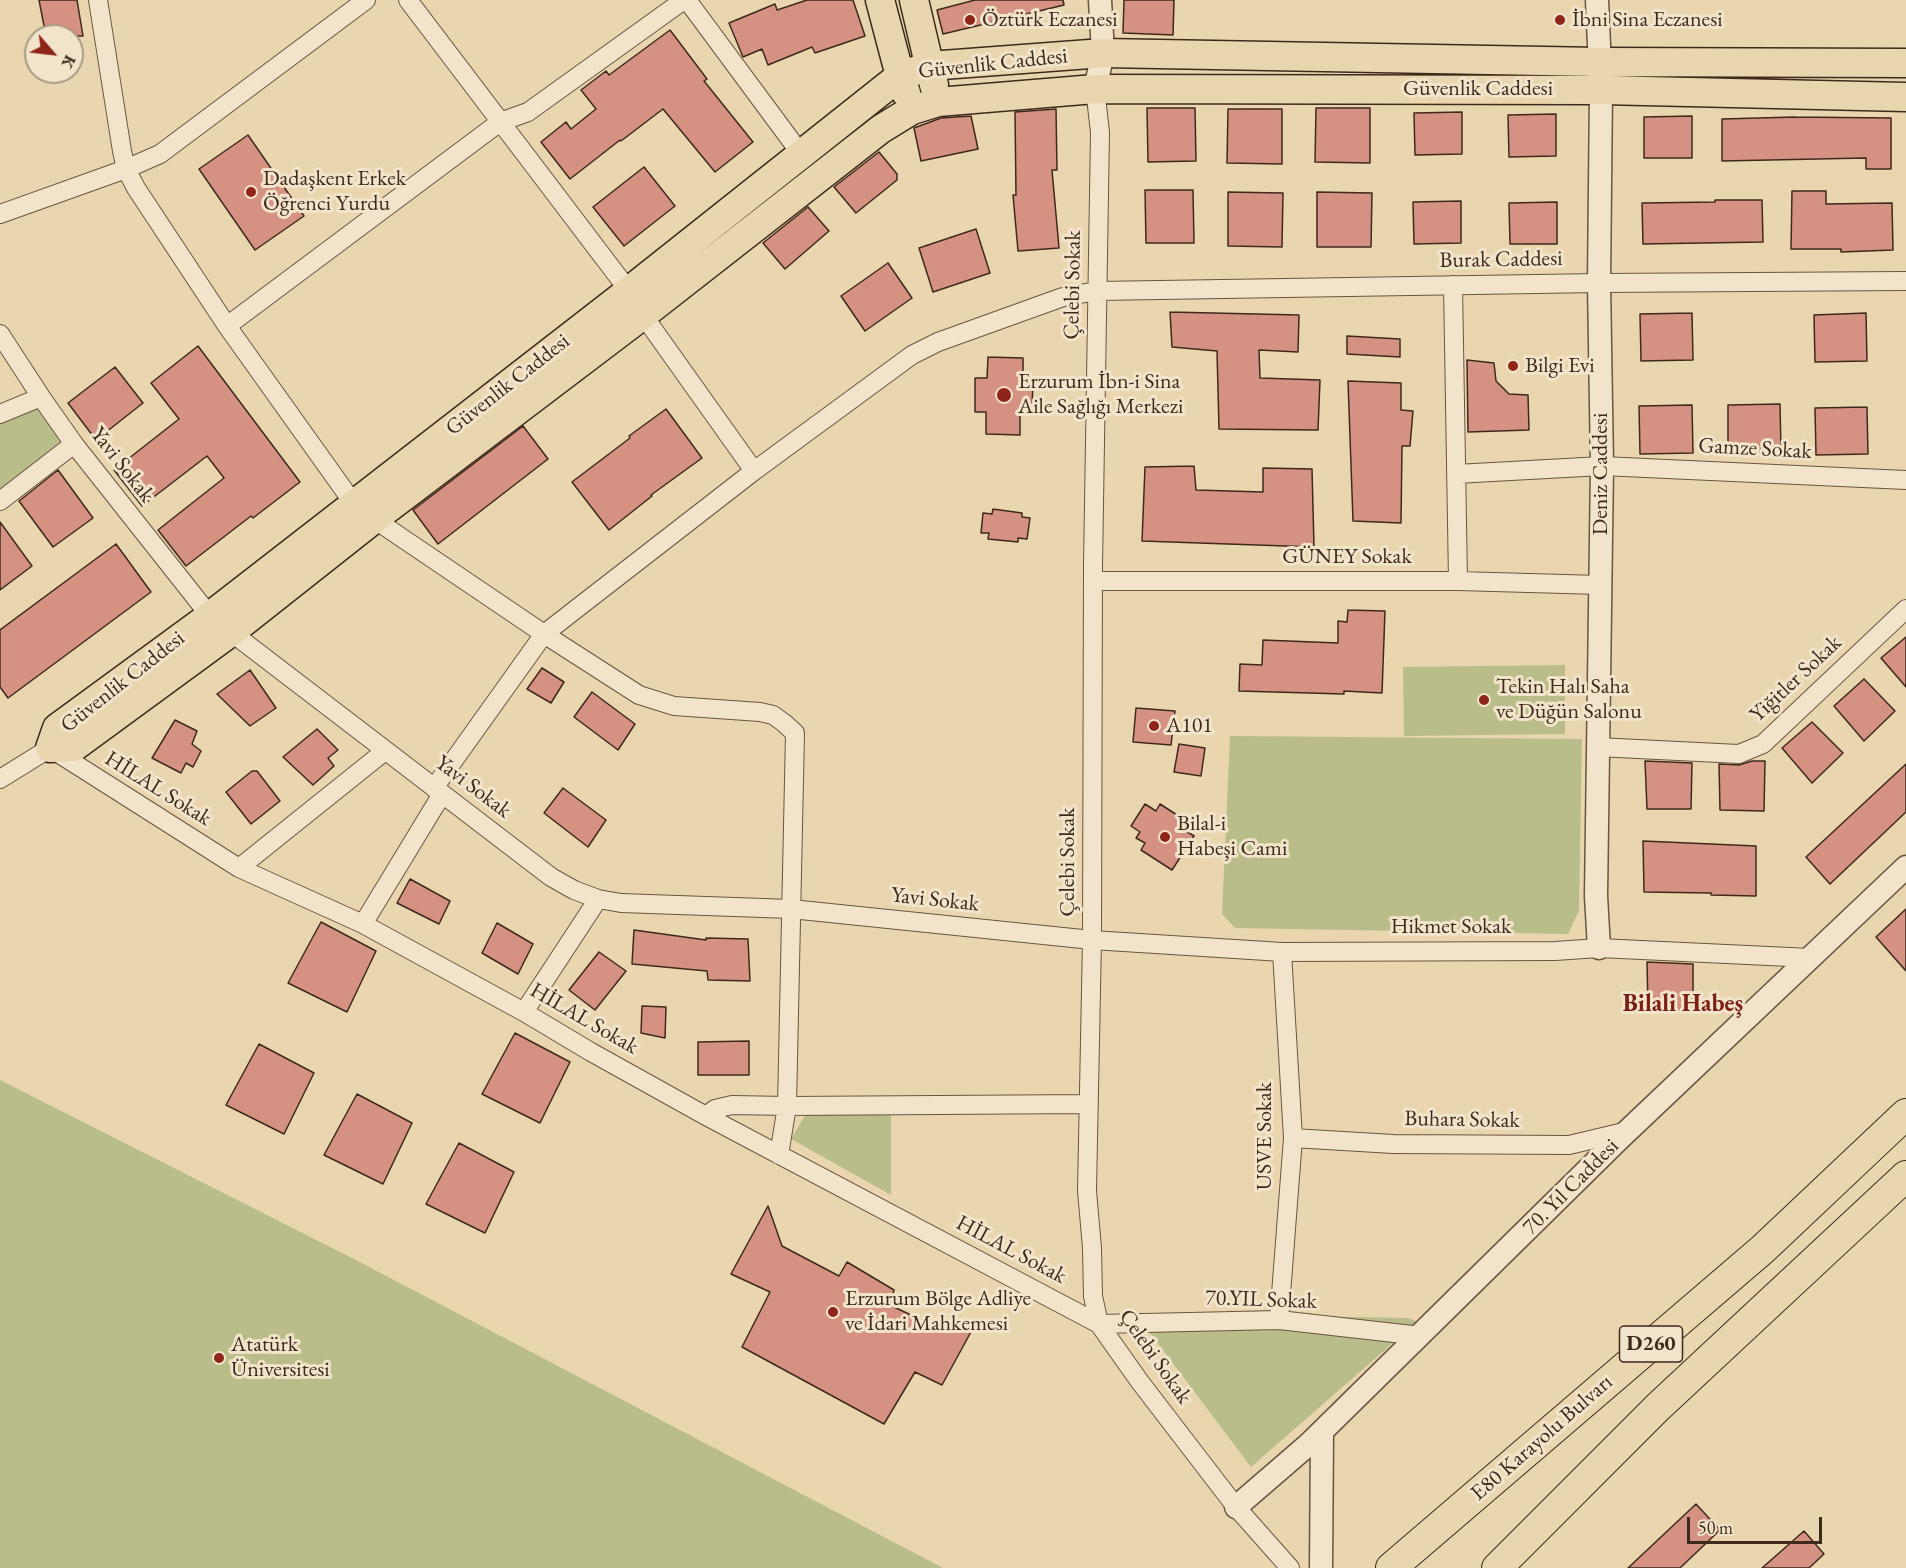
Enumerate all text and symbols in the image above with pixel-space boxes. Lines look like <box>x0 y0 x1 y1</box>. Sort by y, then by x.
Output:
place label: Öztürk Eczanesi <box>982 7 1118 33</box>
place label: İbni Sina Eczanesi <box>1572 7 1723 33</box>
marker: Öztürk Eczanesi <box>963 13 977 27</box>
marker: İbni Sina Eczanesi <box>1553 13 1567 27</box>
north arrow <box>24 24 84 84</box>
street label: Güvenlik Caddesi <box>917 43 1069 85</box>
text: K <box>56 51 81 72</box>
street label: Güvenlik Caddesi <box>1403 76 1553 102</box>
place label: Dadaşkent Erkek Öğrenci Yurdu <box>263 166 406 218</box>
marker: Dadaşkent Erkek Öğrenci Yurdu <box>244 185 258 199</box>
street label: Çelebi Sokak <box>1059 230 1087 340</box>
street label: Burak Caddesi <box>1439 246 1563 274</box>
street label: Güvenlik Caddesi <box>441 328 575 442</box>
place label: Bilgi Evi <box>1525 353 1595 379</box>
marker: Bilgi Evi <box>1506 359 1520 373</box>
place label: Erzurum İbn-i Sina Aile Sağlığı Merkezi <box>1018 369 1183 420</box>
marker: Erzurum İbn-i Sina Aile Sağlığı Merkezi <box>995 386 1013 404</box>
street label: Deniz Caddesi <box>1588 413 1614 535</box>
street label: Yavi Sokak <box>84 422 160 508</box>
street label: Gamze Sokak <box>1698 433 1812 465</box>
street label: GÜNEY Sokak <box>1282 544 1412 570</box>
street label: Güvenlik Caddesi <box>56 625 190 739</box>
street label: Yiğitler Sokak <box>1745 630 1847 728</box>
place label: Tekin Halı Saha ve Düğün Salonu <box>1496 674 1642 726</box>
marker: Tekin Halı Saha ve Düğün Salonu <box>1477 693 1491 707</box>
place label: A101 <box>1166 713 1213 739</box>
marker: A101 <box>1147 719 1161 733</box>
street label: HİLAL Sokak <box>100 746 216 832</box>
street label: Yavi Sokak <box>430 750 516 824</box>
street label: Çelebi Sokak <box>1055 807 1081 917</box>
place label: Bilal-i Habeşi Cami <box>1177 811 1287 862</box>
marker: Bilal-i Habeşi Cami <box>1158 830 1172 844</box>
street label: Yavi Sokak <box>890 882 980 918</box>
street label: Hikmet Sokak <box>1391 914 1511 940</box>
street label: HİLAL Sokak <box>525 977 643 1061</box>
district label: Bilali Habeş <box>1623 990 1743 1018</box>
street label: USVE Sokak <box>1252 1082 1278 1190</box>
street label: Buhara Sokak <box>1404 1106 1520 1134</box>
street label: 70. Yıl Caddesi <box>1517 1133 1625 1241</box>
street label: HİLAL Sokak <box>951 1210 1071 1290</box>
street label: 70.YIL Sokak <box>1205 1285 1317 1315</box>
place label: Erzurum Bölge Adliye ve İdari Mahkemesi <box>845 1286 1031 1338</box>
marker: Erzurum Bölge Adliye ve İdari Mahkemesi <box>826 1305 840 1319</box>
street label: Çelebi Sokak <box>1113 1305 1197 1409</box>
road number: D260 <box>1620 1326 1682 1362</box>
place label: Atatürk Üniversitesi <box>231 1332 330 1384</box>
marker: Atatürk Üniversitesi <box>212 1351 226 1365</box>
street label: E80 Karayolu Bulvarı <box>1466 1369 1618 1507</box>
scale bar <box>1690 1505 1825 1543</box>
text: 50 m <box>1698 1516 1733 1539</box>

